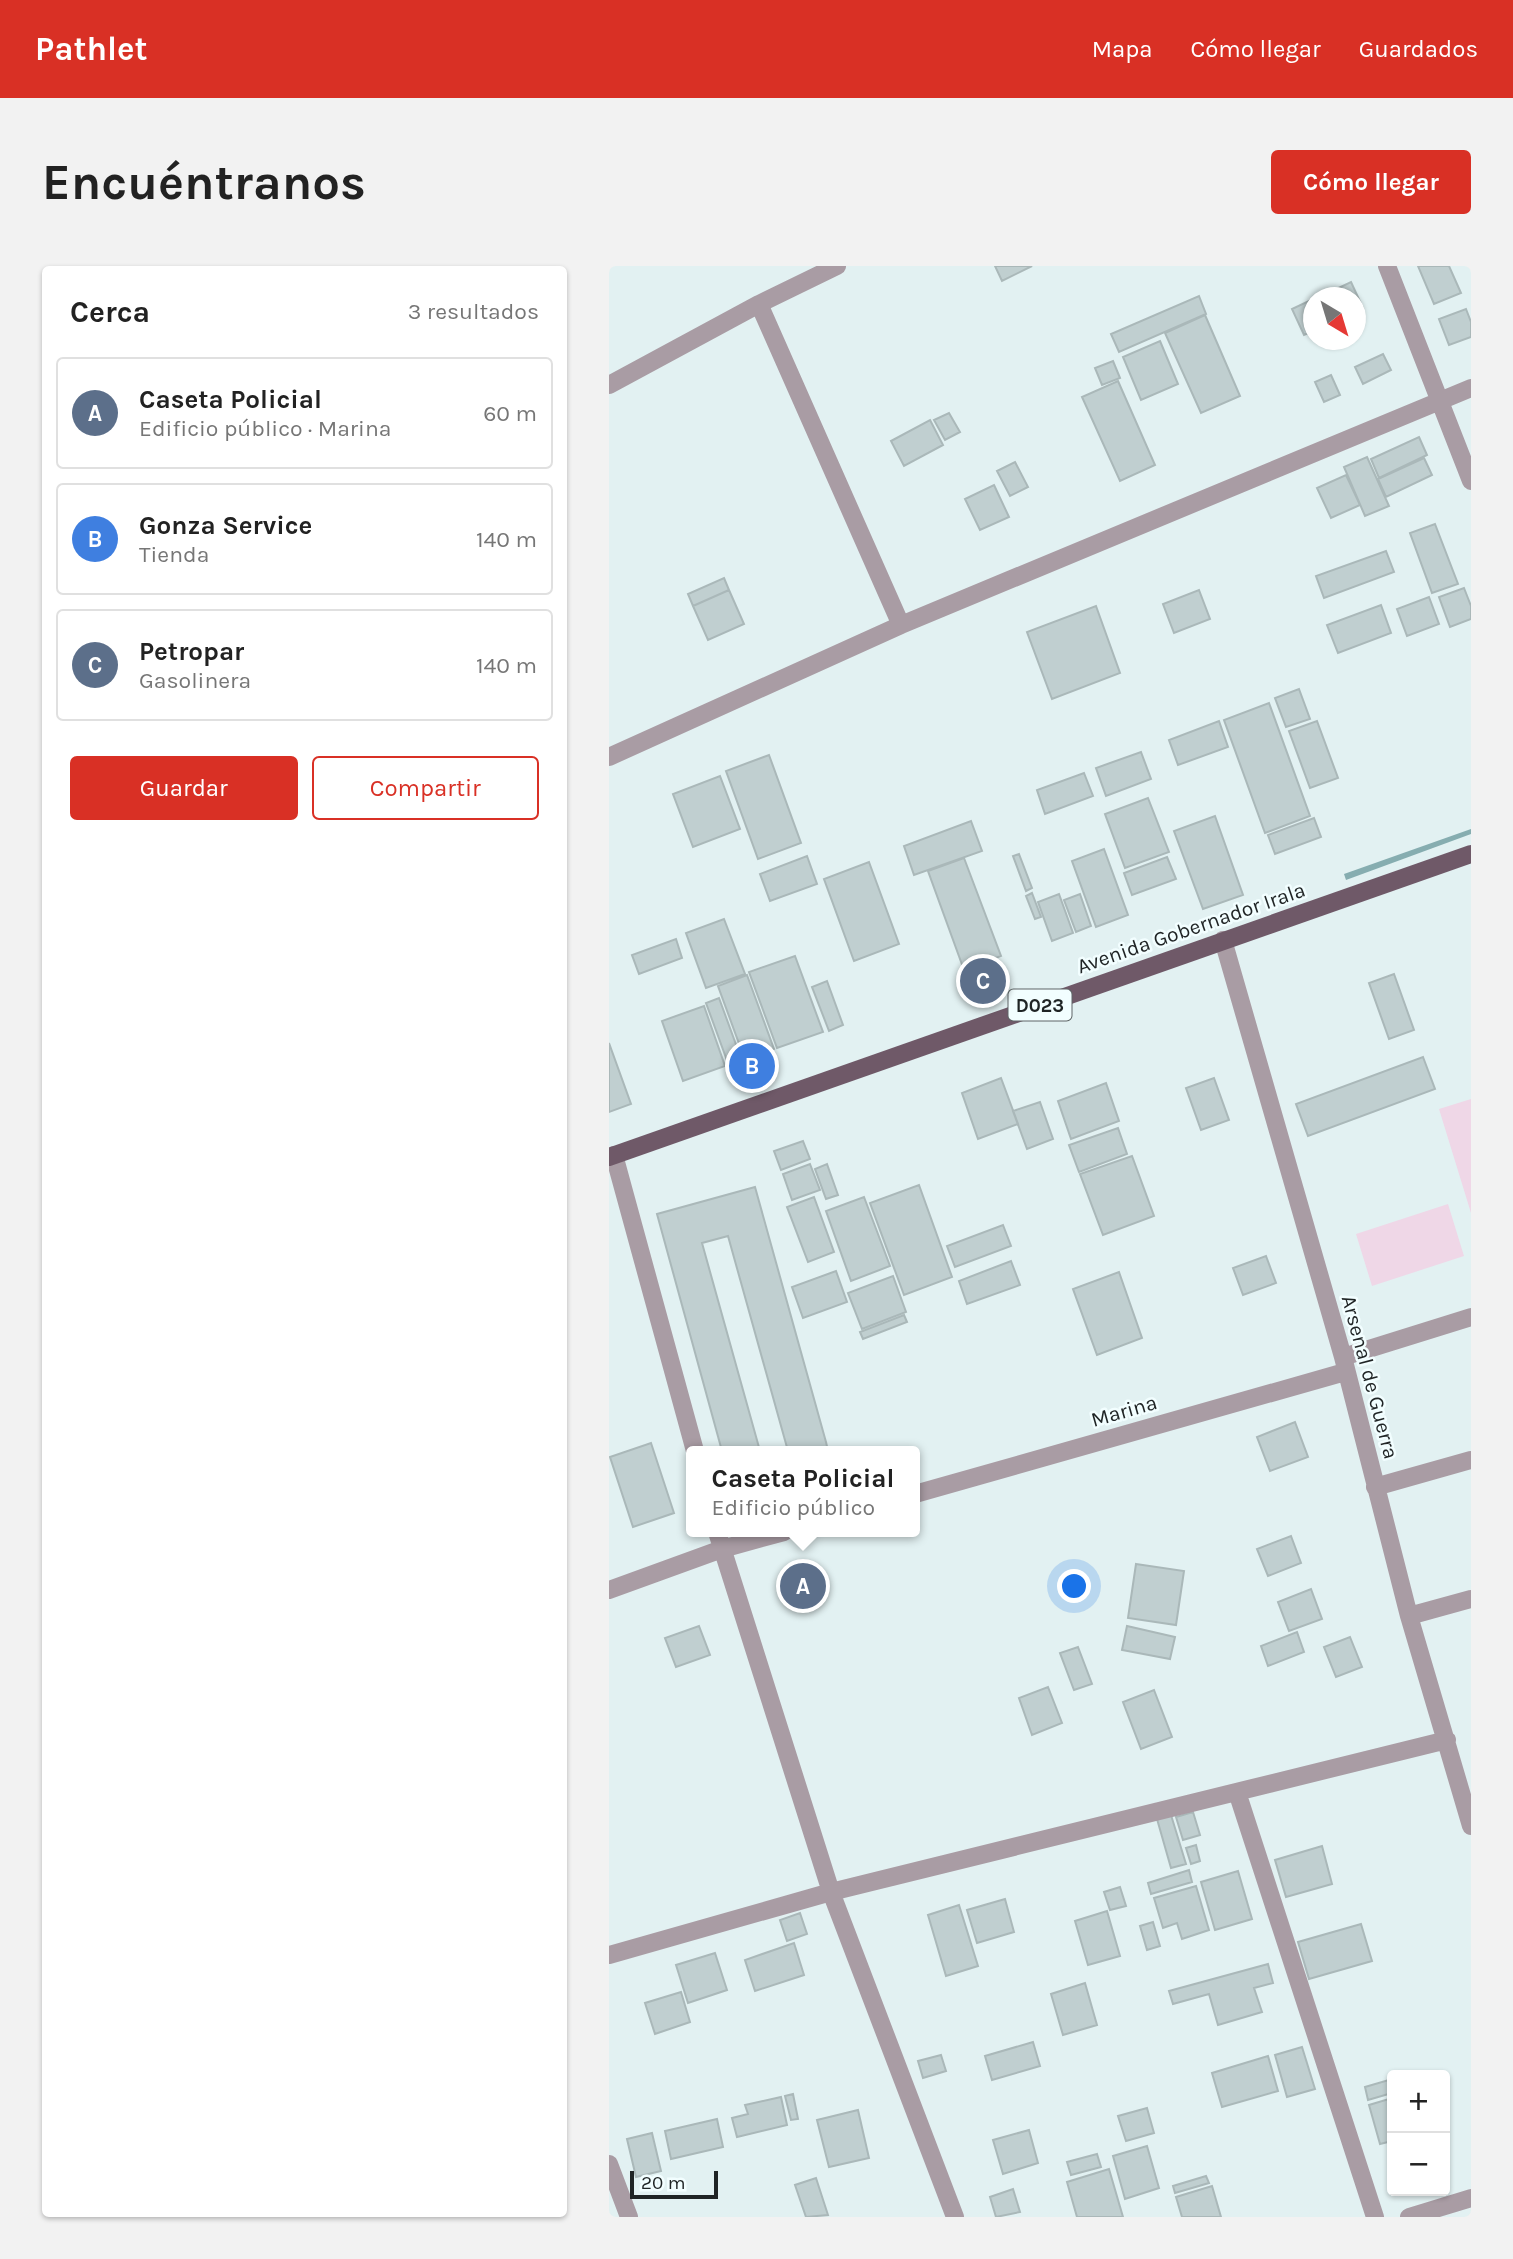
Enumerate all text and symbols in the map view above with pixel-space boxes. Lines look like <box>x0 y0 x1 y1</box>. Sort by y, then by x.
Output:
text: Pathlet <box>35 30 148 68</box>
text: Mapa <box>1092 35 1152 63</box>
text: Cómo llegar <box>1190 35 1321 63</box>
text: Guardados <box>1359 35 1478 63</box>
button: Cómo llegar <box>1271 150 1471 214</box>
text: Encuéntranos <box>42 154 366 211</box>
north arrow <box>1303 287 1366 350</box>
text: Cerca <box>70 294 150 330</box>
text: 3 resultados <box>408 298 539 325</box>
text: Caseta Policial <box>139 384 322 415</box>
text: A <box>88 400 102 427</box>
text: 60 m <box>483 400 537 427</box>
text: Edificio público · Marina <box>139 415 392 442</box>
text: Gonza Service <box>139 510 312 541</box>
text: B <box>88 526 102 553</box>
text: 140 m <box>476 526 537 553</box>
text: Tienda <box>139 541 209 568</box>
text: Petropar <box>139 636 244 667</box>
text: C <box>88 652 102 679</box>
text: 140 m <box>476 652 537 679</box>
text: Gasolinera <box>139 667 251 694</box>
button: Guardar <box>70 756 298 820</box>
button: Compartir <box>312 756 539 820</box>
street label: Avenida Gobernador Irala <box>1074 878 1308 978</box>
pin: C <box>960 955 1006 1007</box>
road number: D023 <box>1009 990 1071 1020</box>
pin: B <box>729 1040 775 1092</box>
street label: Arsenal de Guerra <box>1337 1292 1403 1462</box>
street label: Marina <box>1088 1390 1160 1432</box>
popup <box>686 1446 920 1537</box>
text: Caseta Policial <box>712 1463 894 1494</box>
text: Edificio público <box>712 1494 875 1521</box>
pin: A <box>780 1560 826 1612</box>
your location <box>1057 1569 1091 1603</box>
map controls <box>1387 2070 1450 2196</box>
button: + <box>1387 2070 1450 2133</box>
button: − <box>1387 2133 1450 2196</box>
scale bar <box>630 2168 717 2200</box>
text: 20 m <box>641 2172 686 2194</box>

